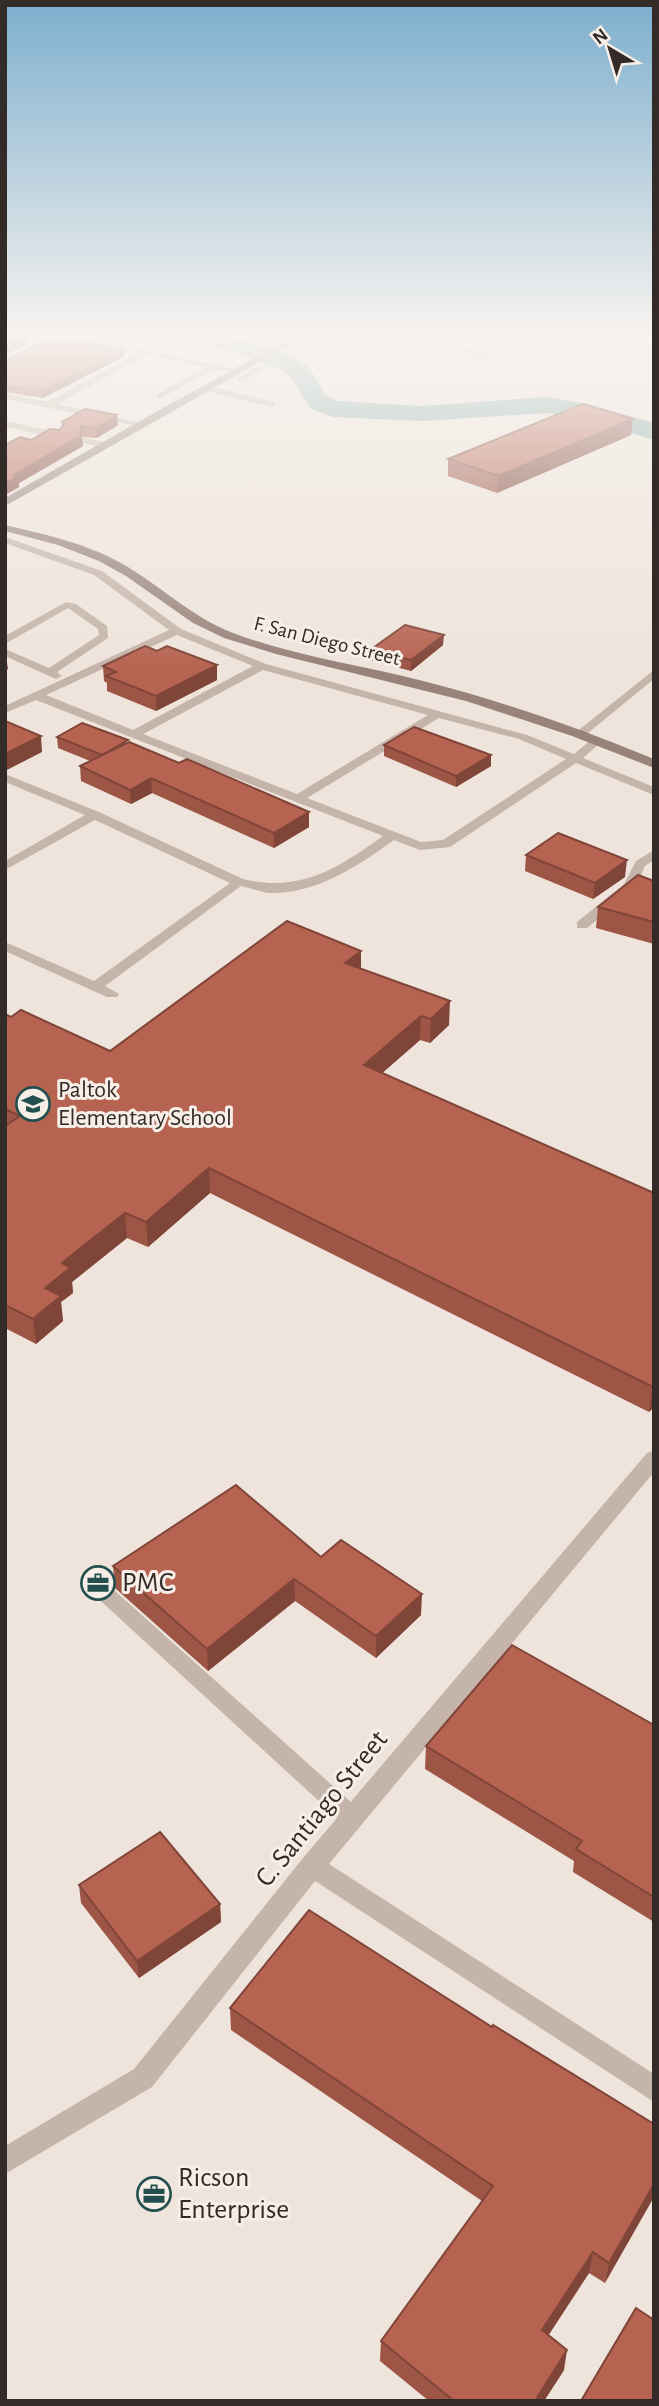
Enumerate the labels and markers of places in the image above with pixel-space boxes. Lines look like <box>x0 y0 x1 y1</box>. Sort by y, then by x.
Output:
place label: Paltok Elementary School <box>58 1078 232 1130</box>
school or university icon: Paltok Elementary School <box>14 1085 52 1123</box>
office icon: PMC <box>79 1564 117 1602</box>
place label: PMC <box>122 1569 173 1597</box>
place label: Ricson Enterprise <box>178 2164 289 2224</box>
office icon: Ricson Enterprise <box>135 2175 173 2213</box>

